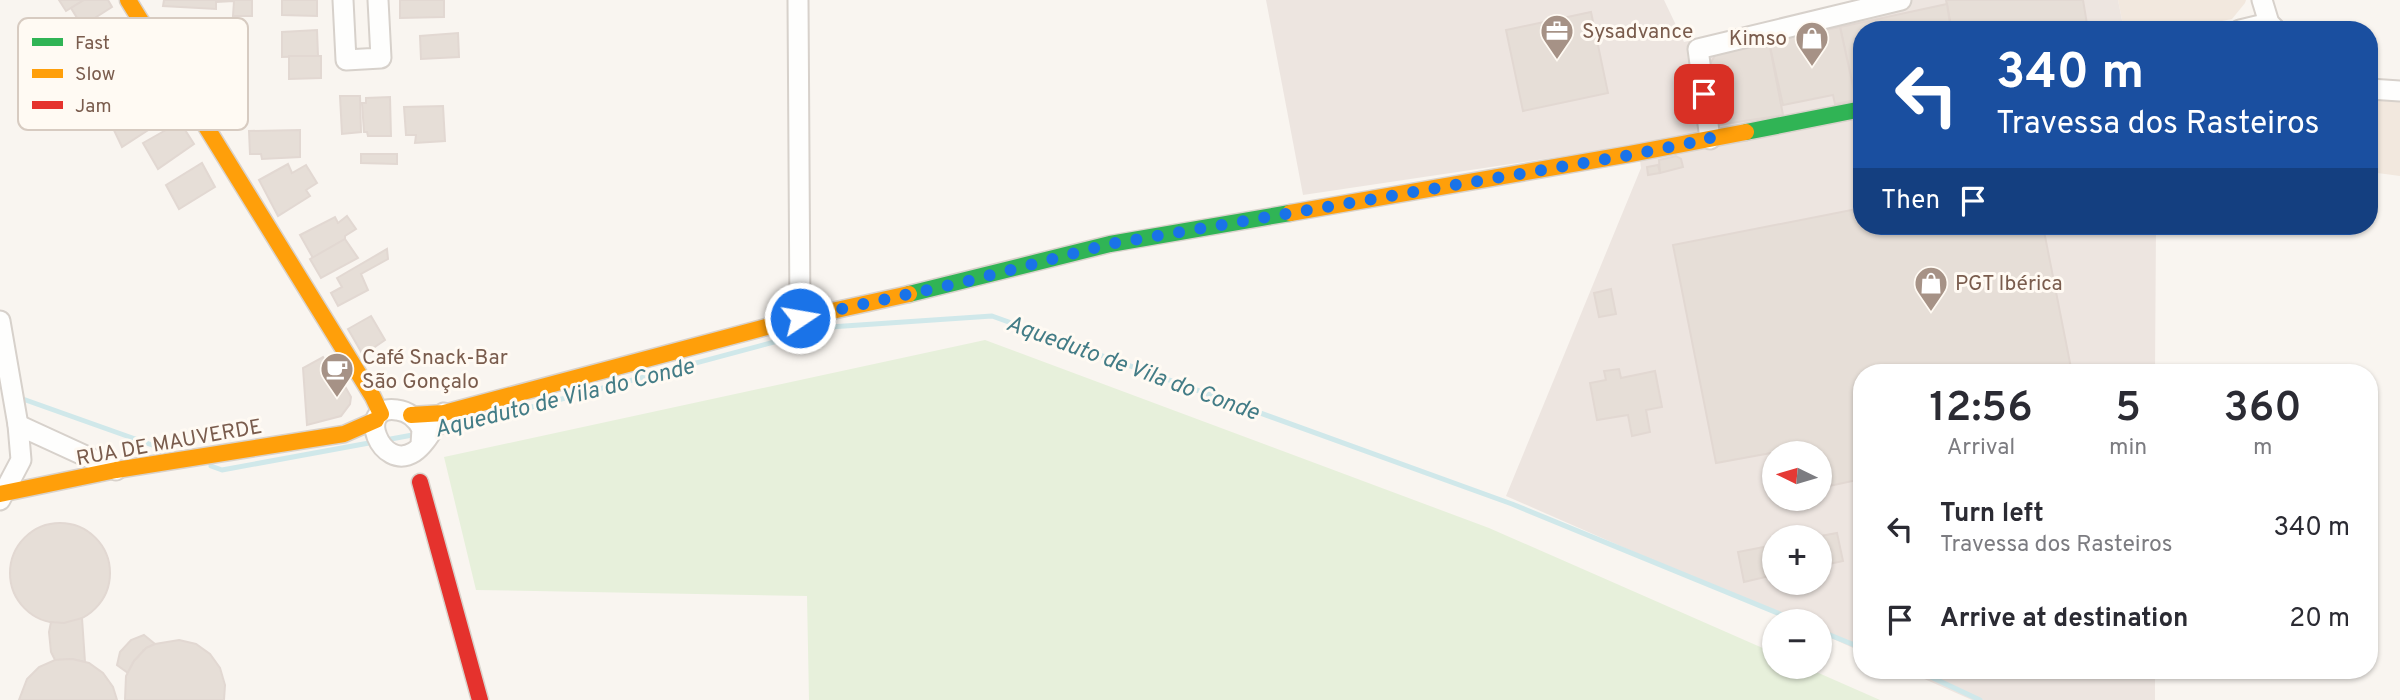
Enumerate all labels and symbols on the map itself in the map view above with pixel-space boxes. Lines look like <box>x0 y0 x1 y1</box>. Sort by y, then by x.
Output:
office icon: Sysadvance <box>1538 12 1576 61</box>
legend <box>18 18 248 130</box>
place label: Sysadvance <box>1582 19 1693 46</box>
shop icon: Kimso <box>1793 19 1831 68</box>
place label: Kimso <box>1729 26 1787 53</box>
text: Fast <box>75 32 110 56</box>
text: Slow <box>75 63 115 87</box>
pin <box>1674 64 1734 124</box>
text: Jam <box>75 95 112 119</box>
shop icon: PGT Ibérica <box>1912 264 1950 313</box>
place label: PGT Ibérica <box>1955 271 2063 298</box>
position arrow <box>763 281 837 355</box>
water label: Aqueduto de Vila do Conde <box>1002 310 1264 429</box>
place label: Café Snack-Bar São Gonçalo <box>362 345 508 396</box>
cafe icon: Café Snack-Bar São Gonçalo <box>318 350 356 399</box>
water label: Aqueduto de Vila do Conde <box>432 353 699 446</box>
street label: RUA DE MAUVERDE <box>74 414 264 473</box>
north arrow <box>1762 441 1832 511</box>

